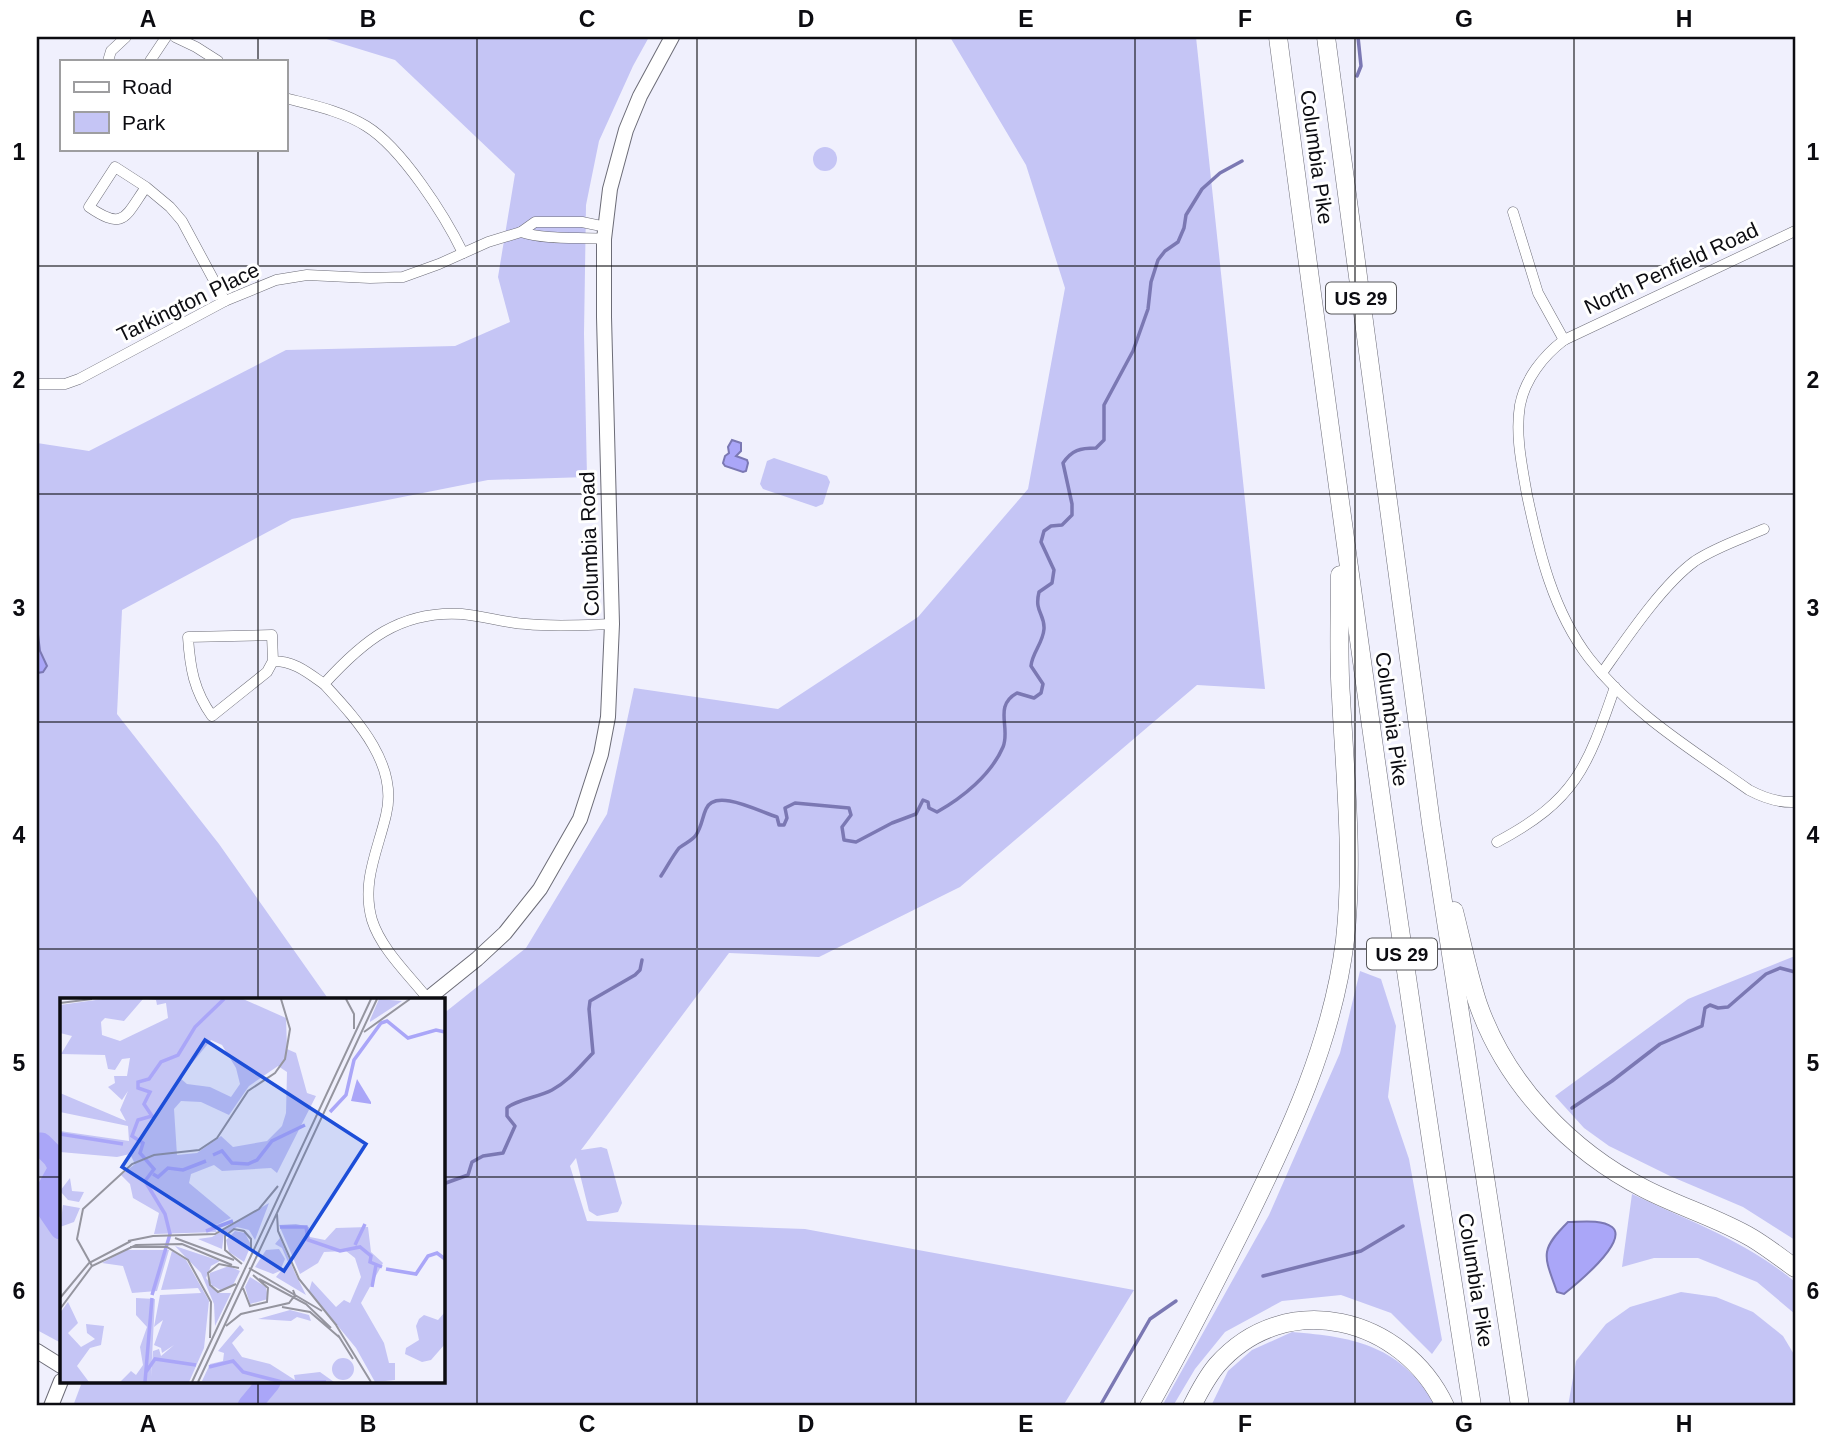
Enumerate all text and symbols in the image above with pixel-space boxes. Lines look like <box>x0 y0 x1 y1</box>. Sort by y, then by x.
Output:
text: A <box>140 6 156 32</box>
text: B <box>360 6 376 32</box>
text: C <box>579 6 595 32</box>
text: D <box>798 6 814 32</box>
text: E <box>1018 6 1034 32</box>
text: F <box>1238 6 1252 32</box>
text: G <box>1455 6 1473 32</box>
text: H <box>1676 6 1692 32</box>
legend <box>60 60 287 150</box>
text: Road <box>122 75 172 98</box>
street label: Columbia Pike <box>1296 88 1338 226</box>
text: Park <box>122 111 166 134</box>
text: 1 <box>13 139 26 165</box>
text: 1 <box>1807 139 1820 165</box>
street label: North Penfield Road <box>1580 218 1762 318</box>
street label: Tarkington Place <box>113 258 263 346</box>
road number: US 29 <box>1326 282 1396 314</box>
text: 2 <box>13 367 25 393</box>
text: 2 <box>1807 367 1819 393</box>
street label: Columbia Road <box>575 471 603 617</box>
text: 3 <box>13 595 25 621</box>
text: 3 <box>1807 595 1819 621</box>
street label: Columbia Pike <box>1371 650 1413 788</box>
text: 4 <box>13 822 26 848</box>
text: 4 <box>1807 822 1820 848</box>
road number: US 29 <box>1367 938 1437 970</box>
inset map <box>60 998 444 1384</box>
text: 5 <box>13 1050 26 1076</box>
text: 5 <box>1807 1050 1820 1076</box>
street label: Columbia Pike <box>1454 1211 1498 1349</box>
text: 6 <box>13 1278 25 1304</box>
text: 6 <box>1807 1278 1819 1304</box>
text: A <box>140 1411 156 1437</box>
text: B <box>360 1411 376 1437</box>
text: C <box>579 1411 595 1437</box>
text: D <box>798 1411 814 1437</box>
text: E <box>1018 1411 1034 1437</box>
text: F <box>1238 1411 1252 1437</box>
text: G <box>1455 1411 1473 1437</box>
text: H <box>1676 1411 1692 1437</box>

